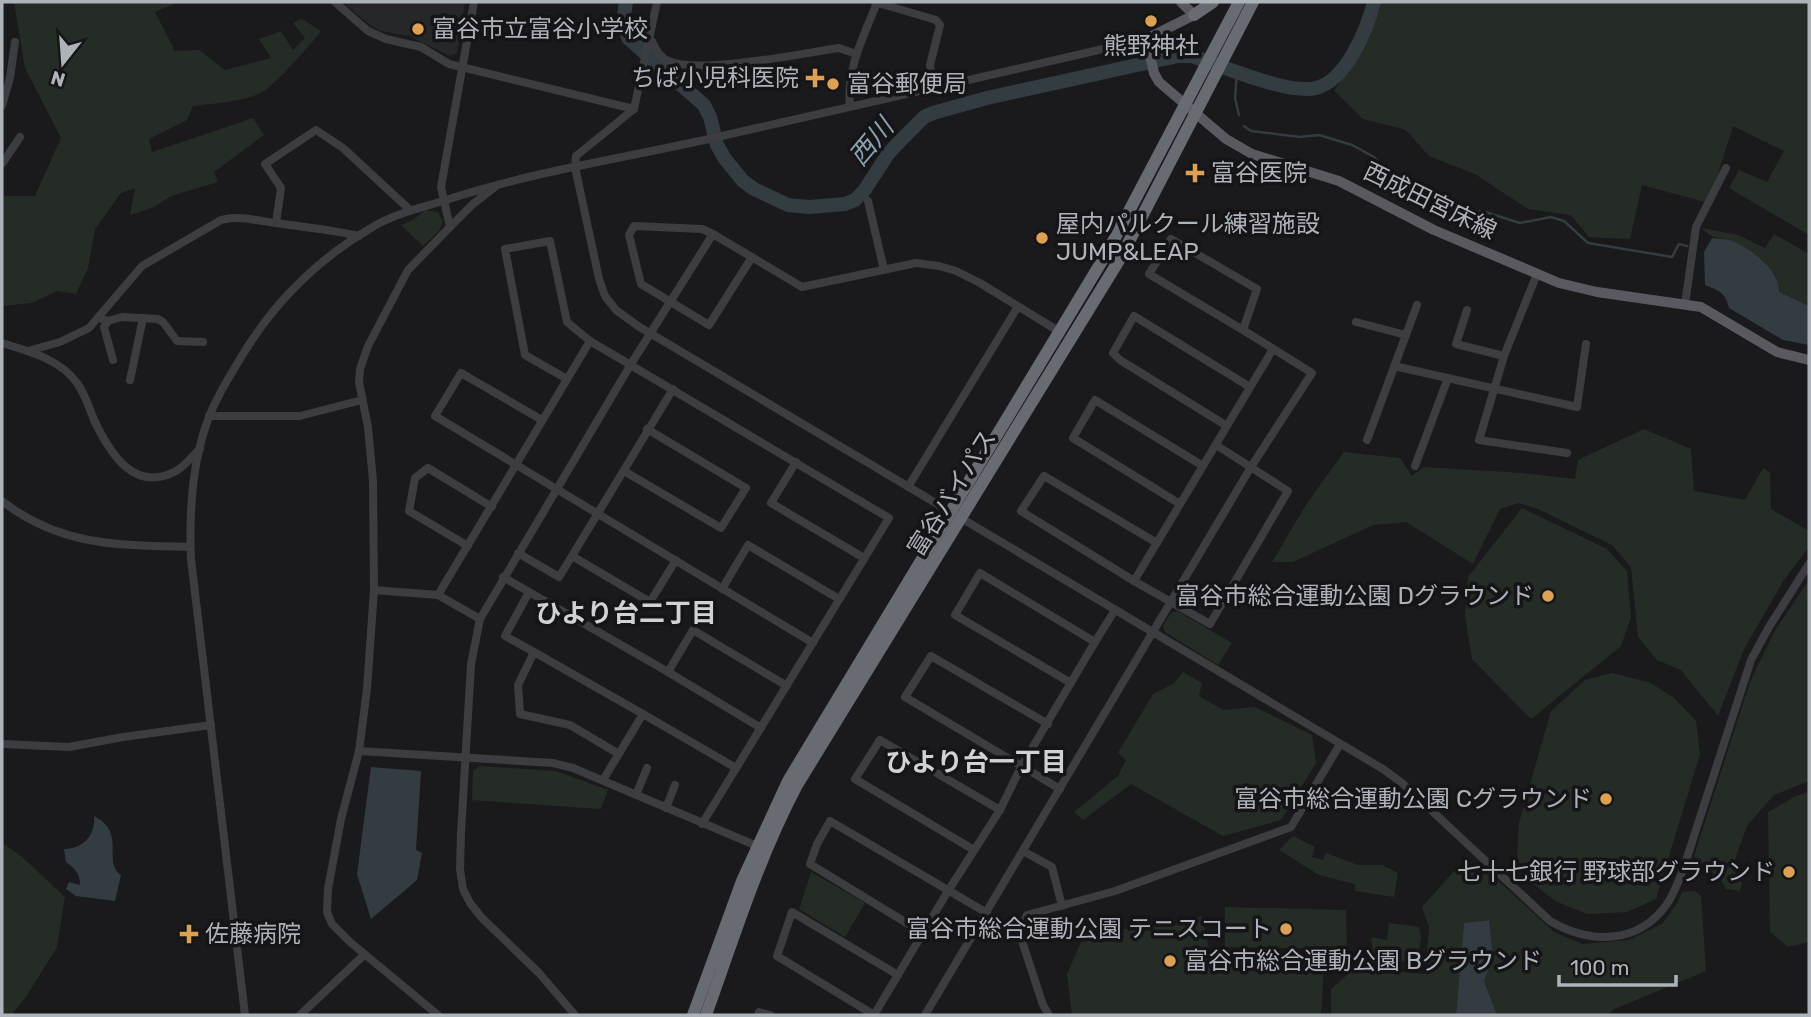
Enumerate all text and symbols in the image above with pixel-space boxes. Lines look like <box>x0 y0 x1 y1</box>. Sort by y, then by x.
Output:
marker: 熊野神社 <box>1143 13 1159 29</box>
place label: 富谷市立富谷小学校 <box>432 15 648 43</box>
marker: 富谷市立富谷小学校 <box>410 21 426 37</box>
north arrow <box>28 28 98 98</box>
place label: 熊野神社 <box>1103 32 1199 60</box>
place label: ちば小児科医院 <box>631 64 799 92</box>
text: N <box>48 66 68 92</box>
marker: ちば小児科医院 <box>805 68 825 88</box>
place label: 富谷郵便局 <box>847 70 967 98</box>
marker: 富谷郵便局 <box>825 76 841 92</box>
water label: 西川 <box>843 110 902 172</box>
street label: 西成田宮床線 <box>1359 157 1501 245</box>
place label: 富谷医院 <box>1211 159 1307 187</box>
marker: 富谷医院 <box>1185 163 1205 183</box>
place label: 屋内パルクール練習施設 JUMP&LEAP <box>1056 210 1320 266</box>
marker: 屋内パルクール練習施設 JUMP&LEAP <box>1034 230 1050 246</box>
street label: 富谷バイパス <box>902 425 1002 561</box>
place label: 富谷市総合運動公園 Dグラウンド <box>1176 582 1534 610</box>
marker: 富谷市総合運動公園 Dグラウンド <box>1540 588 1556 604</box>
district label: ひより台二丁目 <box>535 598 717 629</box>
district label: ひより台一丁目 <box>885 747 1067 778</box>
place label: 富谷市総合運動公園 Cグラウンド <box>1234 785 1592 813</box>
marker: 富谷市総合運動公園 Cグラウンド <box>1598 791 1614 807</box>
place label: 七十七銀行 野球部グラウンド <box>1457 858 1775 886</box>
marker: 七十七銀行 野球部グラウンド <box>1781 864 1797 880</box>
place label: 富谷市総合運動公園 テニスコート <box>906 915 1272 943</box>
place label: 佐藤病院 <box>205 920 301 948</box>
marker: 富谷市総合運動公園 テニスコート <box>1278 921 1294 937</box>
marker: 佐藤病院 <box>179 924 199 944</box>
scale bar <box>1559 944 1676 988</box>
place label: 富谷市総合運動公園 Bグラウンド <box>1184 947 1542 975</box>
marker: 富谷市総合運動公園 Bグラウンド <box>1162 953 1178 969</box>
text: 100 m <box>1570 955 1629 980</box>

